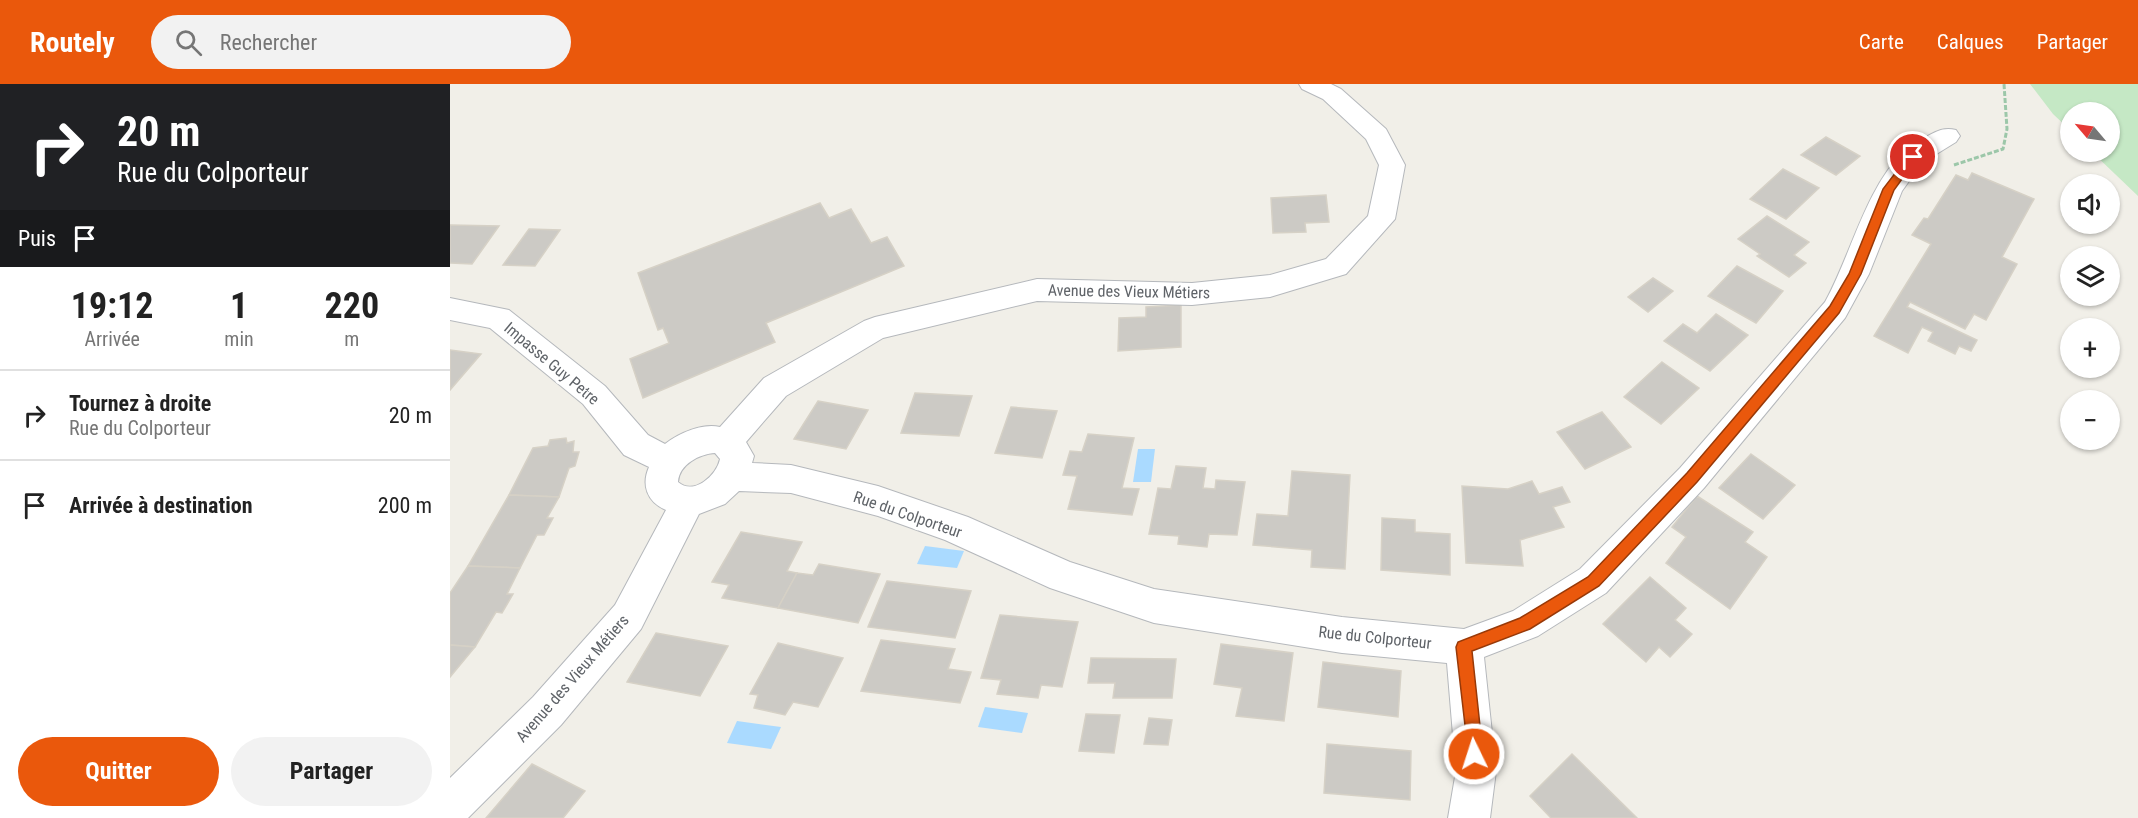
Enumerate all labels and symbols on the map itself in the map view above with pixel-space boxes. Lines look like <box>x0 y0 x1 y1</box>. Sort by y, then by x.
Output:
north arrow <box>2060 102 2120 162</box>
pin <box>1887 131 1938 182</box>
street label: Avenue des Vieux Métiers <box>1048 281 1210 302</box>
street label: Impasse Guy Petre <box>500 318 603 409</box>
street label: Rue du Colporteur <box>851 487 965 542</box>
street label: Avenue des Vieux Métiers <box>512 611 633 746</box>
street label: Rue du Colporteur <box>1317 622 1433 653</box>
position arrow <box>1442 722 1506 786</box>

